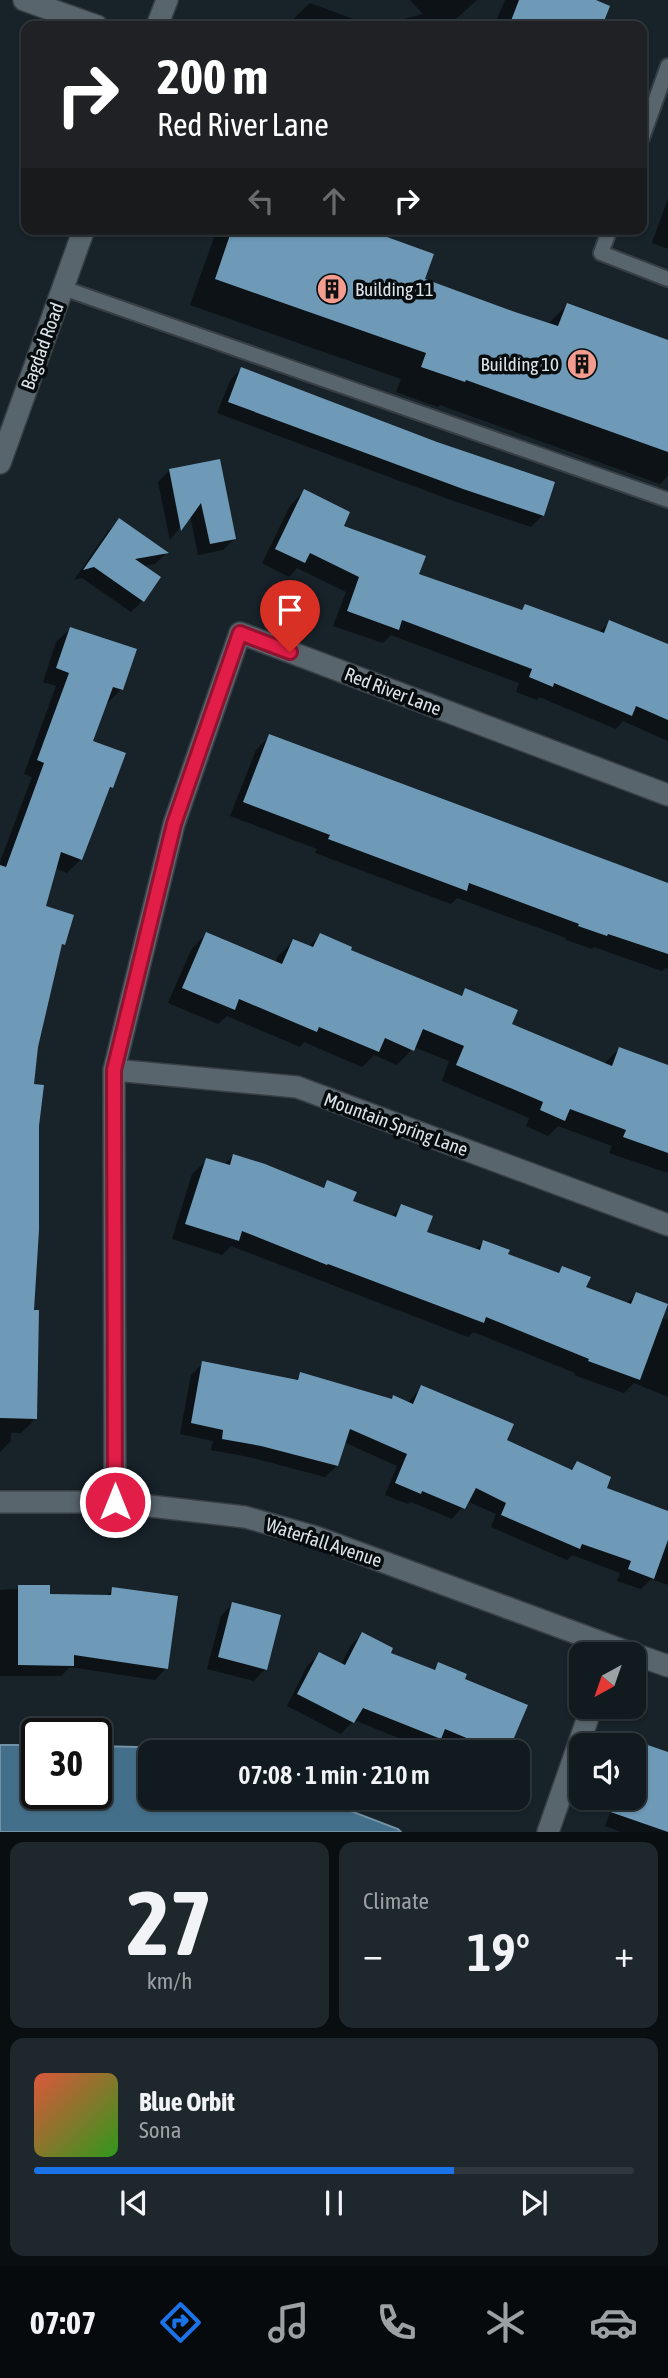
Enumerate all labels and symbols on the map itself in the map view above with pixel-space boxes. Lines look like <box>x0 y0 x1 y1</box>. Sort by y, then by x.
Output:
building icon: Building 11 <box>315 272 349 306</box>
place label: Building 11 <box>355 278 434 300</box>
street label: Bagdad Road <box>16 299 68 393</box>
building icon: Building 10 <box>565 347 599 381</box>
place label: Building 10 <box>480 353 559 375</box>
pin <box>260 580 320 652</box>
street label: Red River Lane <box>341 662 445 720</box>
street label: Mountain Spring Lane <box>321 1088 471 1160</box>
position arrow <box>78 1465 152 1539</box>
street label: Waterfall Avenue <box>263 1513 385 1571</box>
north arrow <box>569 1642 646 1718</box>
speed limit sign: 30 <box>21 1718 112 1809</box>

